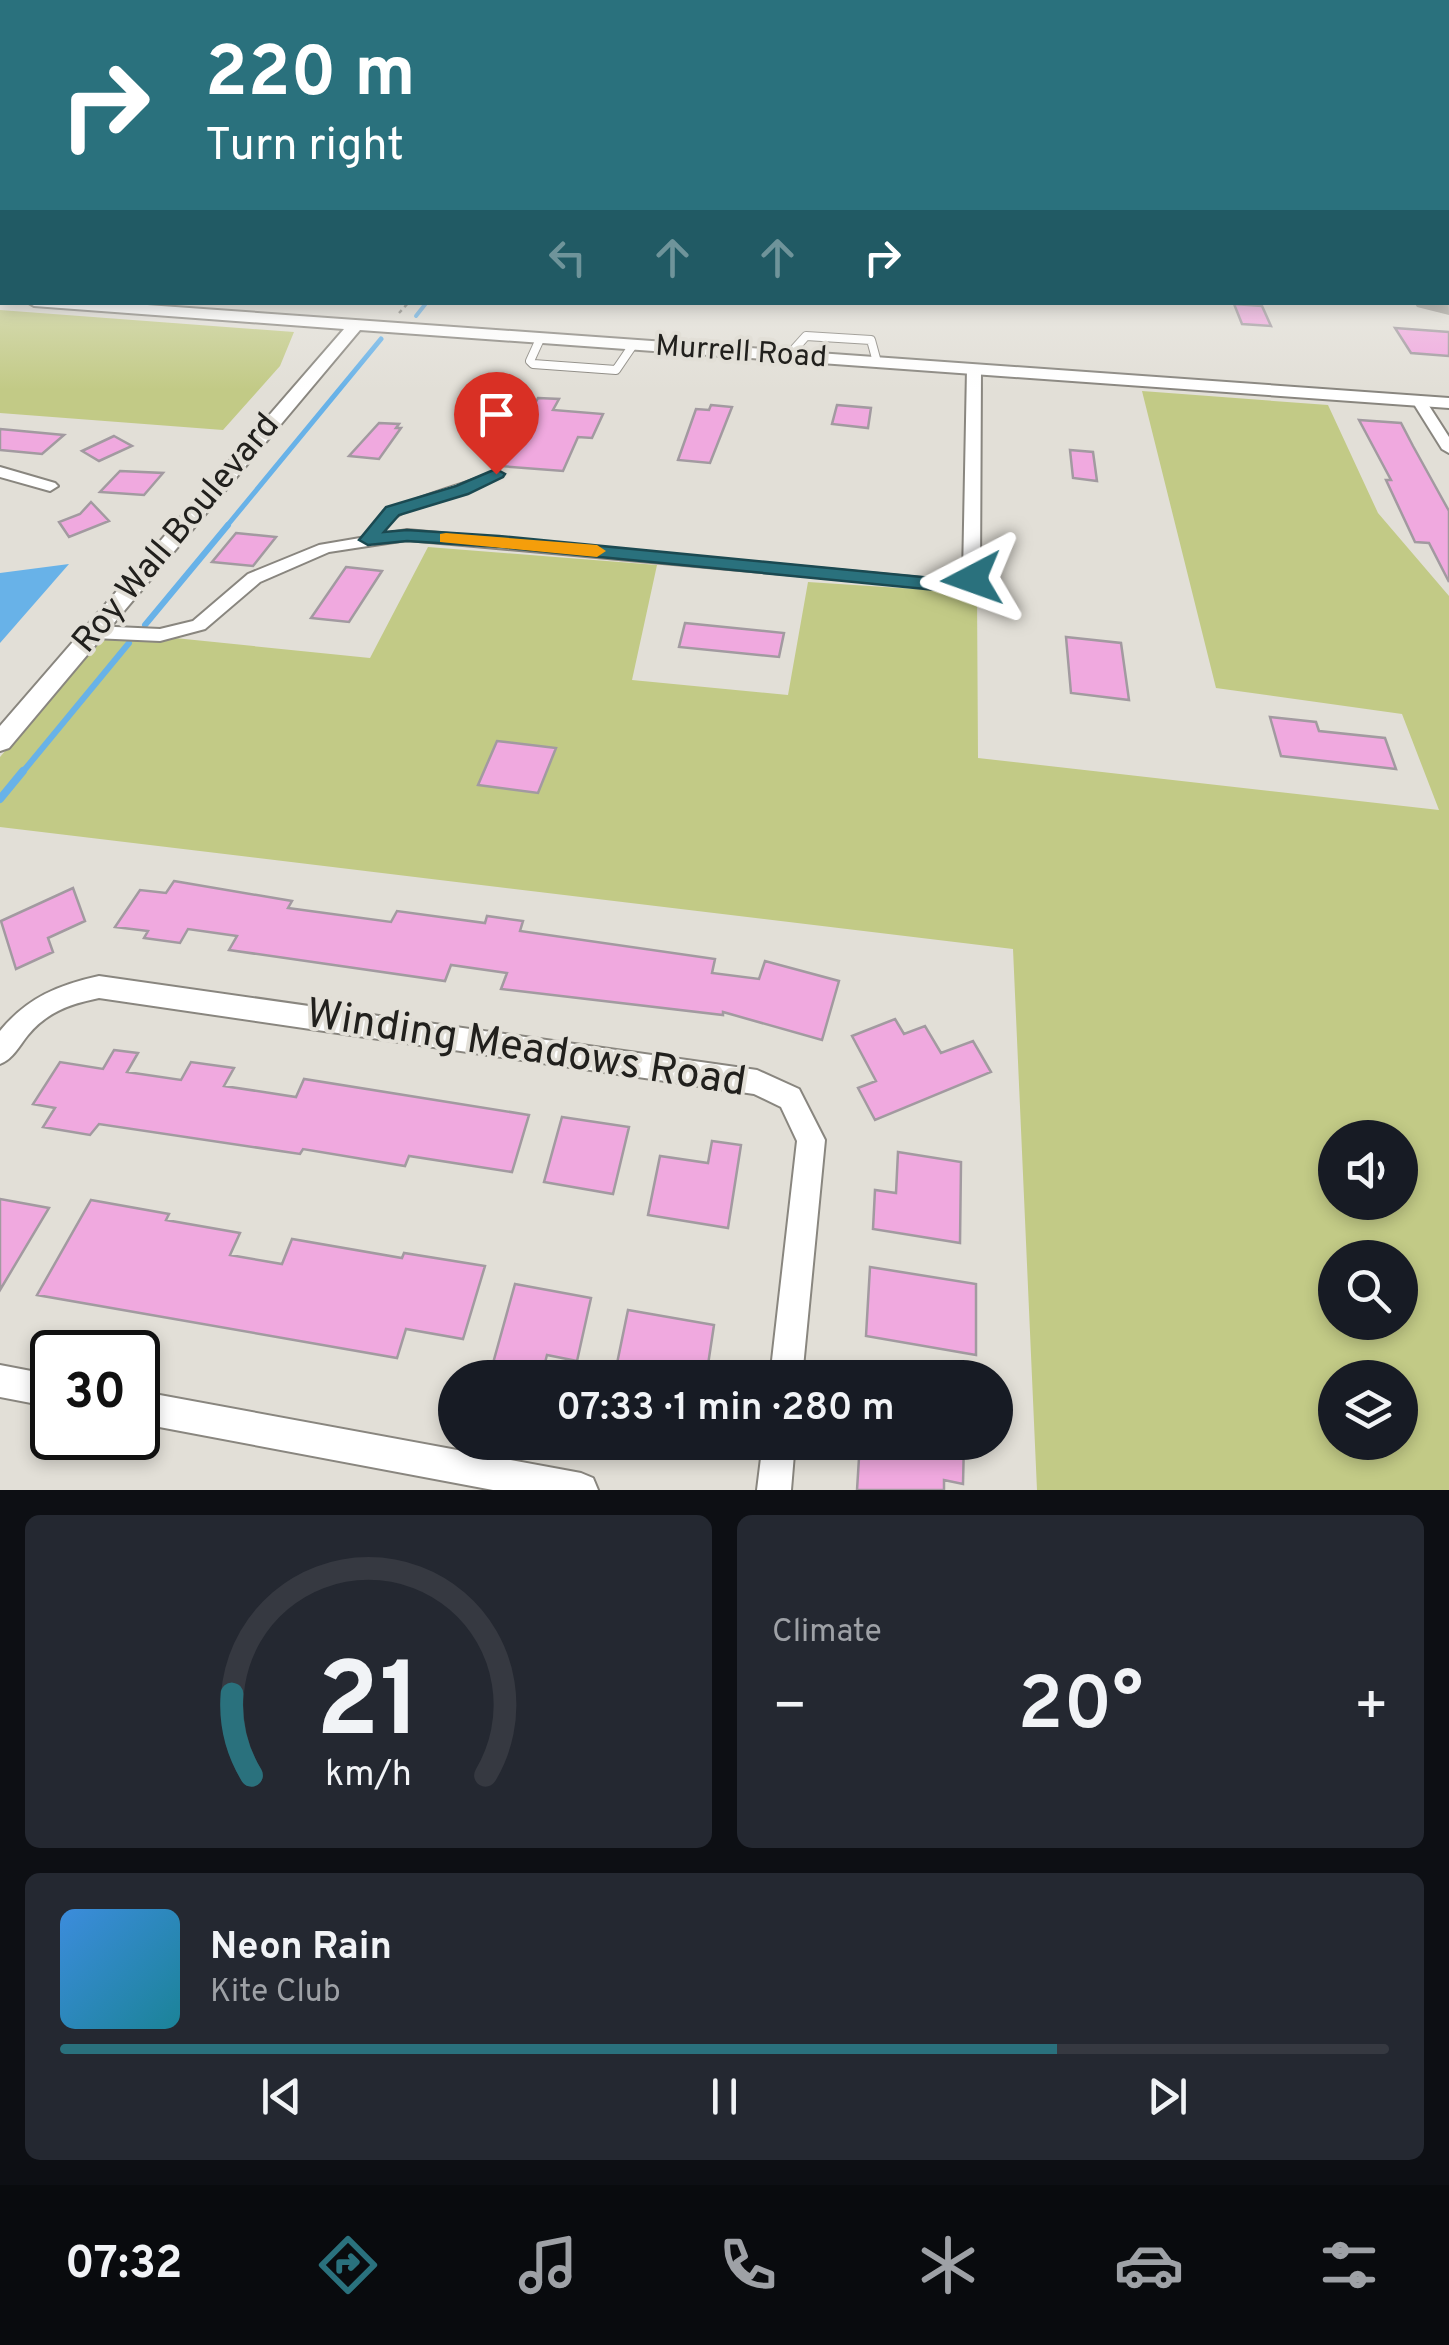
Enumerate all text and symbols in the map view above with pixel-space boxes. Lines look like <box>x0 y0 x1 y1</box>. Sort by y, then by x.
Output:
text: 220 m <box>205 32 415 121</box>
icon: right <box>40 40 170 170</box>
text: Turn right <box>205 119 404 176</box>
icon: left <box>540 230 595 285</box>
icon: ahead <box>645 230 700 285</box>
icon: ahead <box>750 230 805 285</box>
icon: right <box>855 230 910 285</box>
street label: Murrell Road <box>654 329 828 377</box>
pin <box>454 372 539 475</box>
icon: arrive <box>469 387 524 442</box>
street label: Roy Wall Boulevard <box>64 405 290 663</box>
position arrow <box>920 527 1024 631</box>
street label: Winding Meadows Road <box>302 989 750 1111</box>
map controls <box>1318 1120 1418 1460</box>
button: sound <box>1318 1120 1418 1220</box>
button: search <box>1318 1240 1418 1340</box>
speed limit sign: 30 <box>30 1330 160 1460</box>
button: layers <box>1318 1360 1418 1460</box>
text: 07:33 · 1 min · 280 m <box>556 1385 895 1434</box>
text: Climate <box>772 1613 882 1653</box>
text: 21 <box>316 1641 421 1773</box>
text: 20° <box>1018 1661 1143 1756</box>
text: − <box>772 1674 807 1744</box>
text: + <box>1354 1674 1389 1744</box>
text: km/h <box>325 1753 412 1799</box>
text: Neon Rain <box>210 1924 392 1973</box>
text: Kite Club <box>210 1973 341 2013</box>
icon: previous <box>254 2069 309 2124</box>
icon: pause <box>697 2069 752 2124</box>
icon: next <box>1140 2069 1195 2124</box>
icon: directions <box>313 2230 383 2300</box>
icon: music <box>513 2230 583 2300</box>
icon: phone <box>713 2230 783 2300</box>
icon: climate <box>913 2230 983 2300</box>
icon: car <box>1114 2230 1184 2300</box>
icon: filters <box>1314 2230 1384 2300</box>
text: 07:32 <box>65 2237 183 2294</box>

